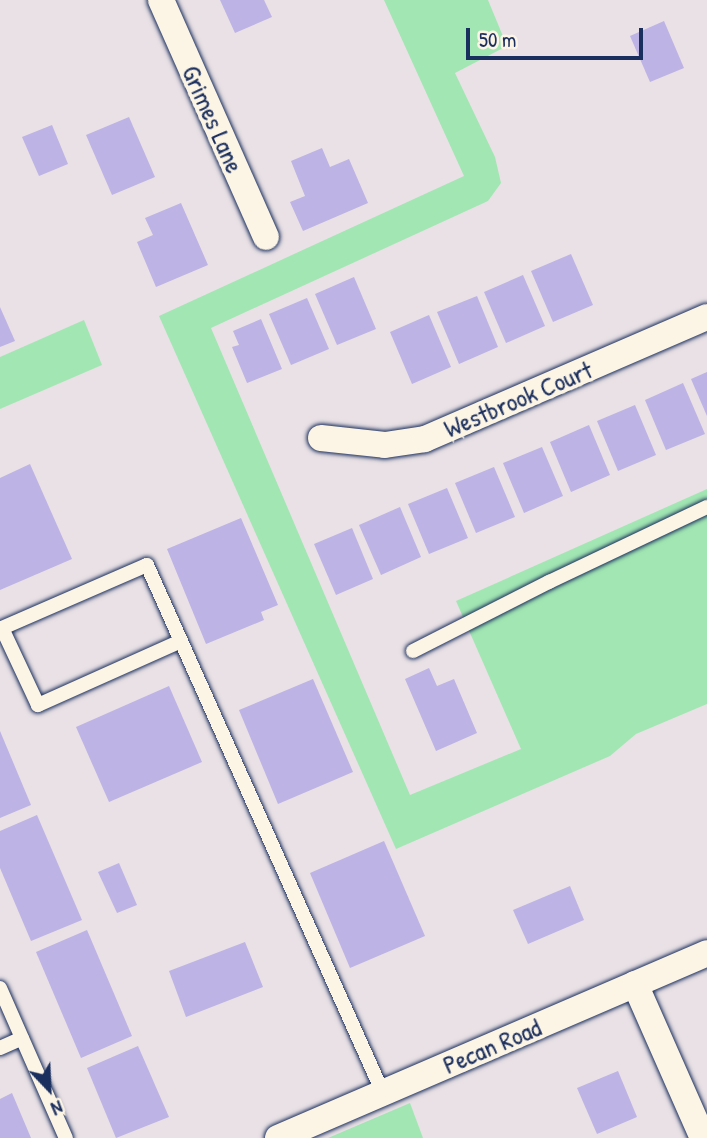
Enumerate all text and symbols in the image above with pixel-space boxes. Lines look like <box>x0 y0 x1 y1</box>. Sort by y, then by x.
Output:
scale bar <box>469 14 646 58</box>
text: 50 m <box>479 25 516 54</box>
street label: Grimes Lane <box>176 60 250 178</box>
street label: Westbrook Court <box>439 354 597 444</box>
street label: Pecan Road <box>438 1011 546 1081</box>
north arrow <box>14 1054 84 1124</box>
text: N <box>47 1094 67 1122</box>

